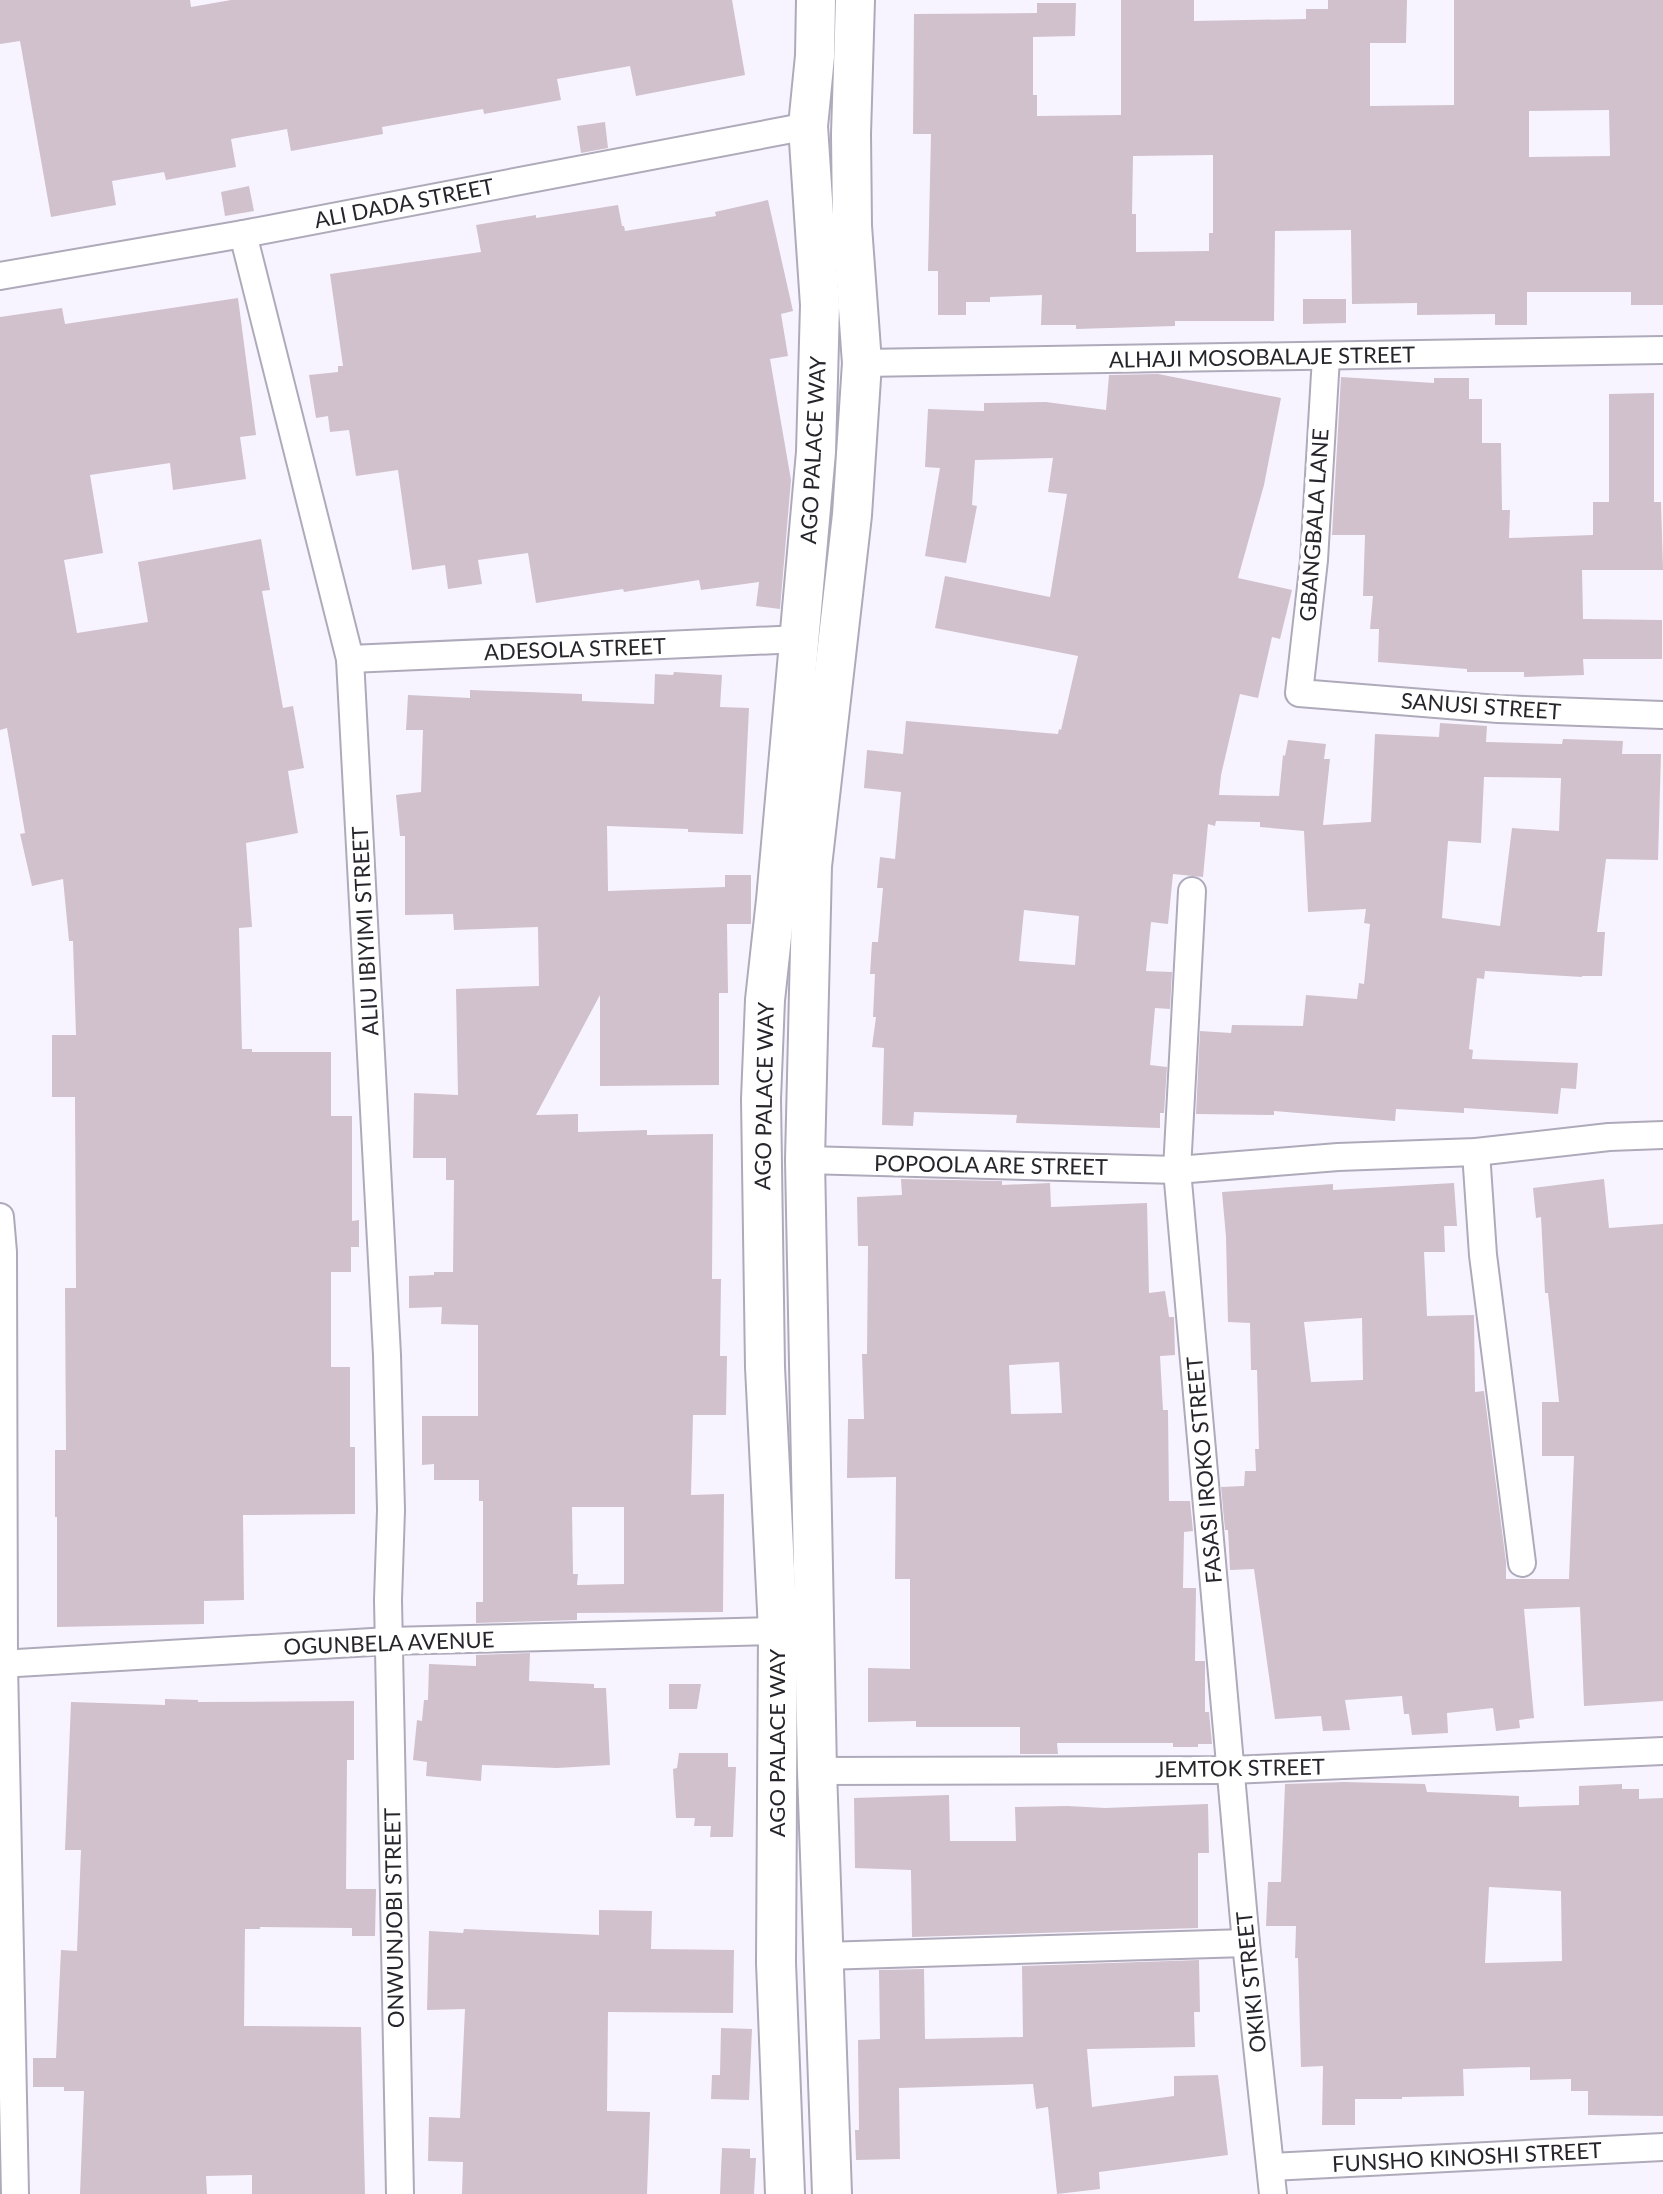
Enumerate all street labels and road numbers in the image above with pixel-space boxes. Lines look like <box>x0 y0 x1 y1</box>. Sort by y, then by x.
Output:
street label: ALI DADA STREET <box>312 172 496 233</box>
street label: ALHAJI MOSOBALAJE STREET <box>1109 340 1415 373</box>
street label: AGO PALACE WAY <box>794 355 831 545</box>
street label: GBANGBALA LANE <box>1293 428 1334 622</box>
street label: ADESOLA STREET <box>484 632 666 665</box>
street label: SANUSI STREET <box>1400 686 1562 725</box>
street label: ALIU IBIYIMI STREET <box>346 825 383 1037</box>
street label: AGO PALACE WAY <box>748 1001 779 1190</box>
street label: POPOOLA ARE STREET <box>874 1149 1108 1180</box>
street label: FASASI IROKO STREET <box>1180 1355 1227 1585</box>
street label: OGUNBELA AVENUE <box>283 1625 495 1660</box>
street label: AGO PALACE WAY <box>763 1649 790 1837</box>
street label: JEMTOK STREET <box>1155 1753 1325 1782</box>
street label: ONWUNJOBI STREET <box>378 1808 409 2028</box>
street label: OKIKI STREET <box>1230 1910 1271 2054</box>
street label: FUNSHO KINOSHI STREET <box>1331 2136 1603 2177</box>

